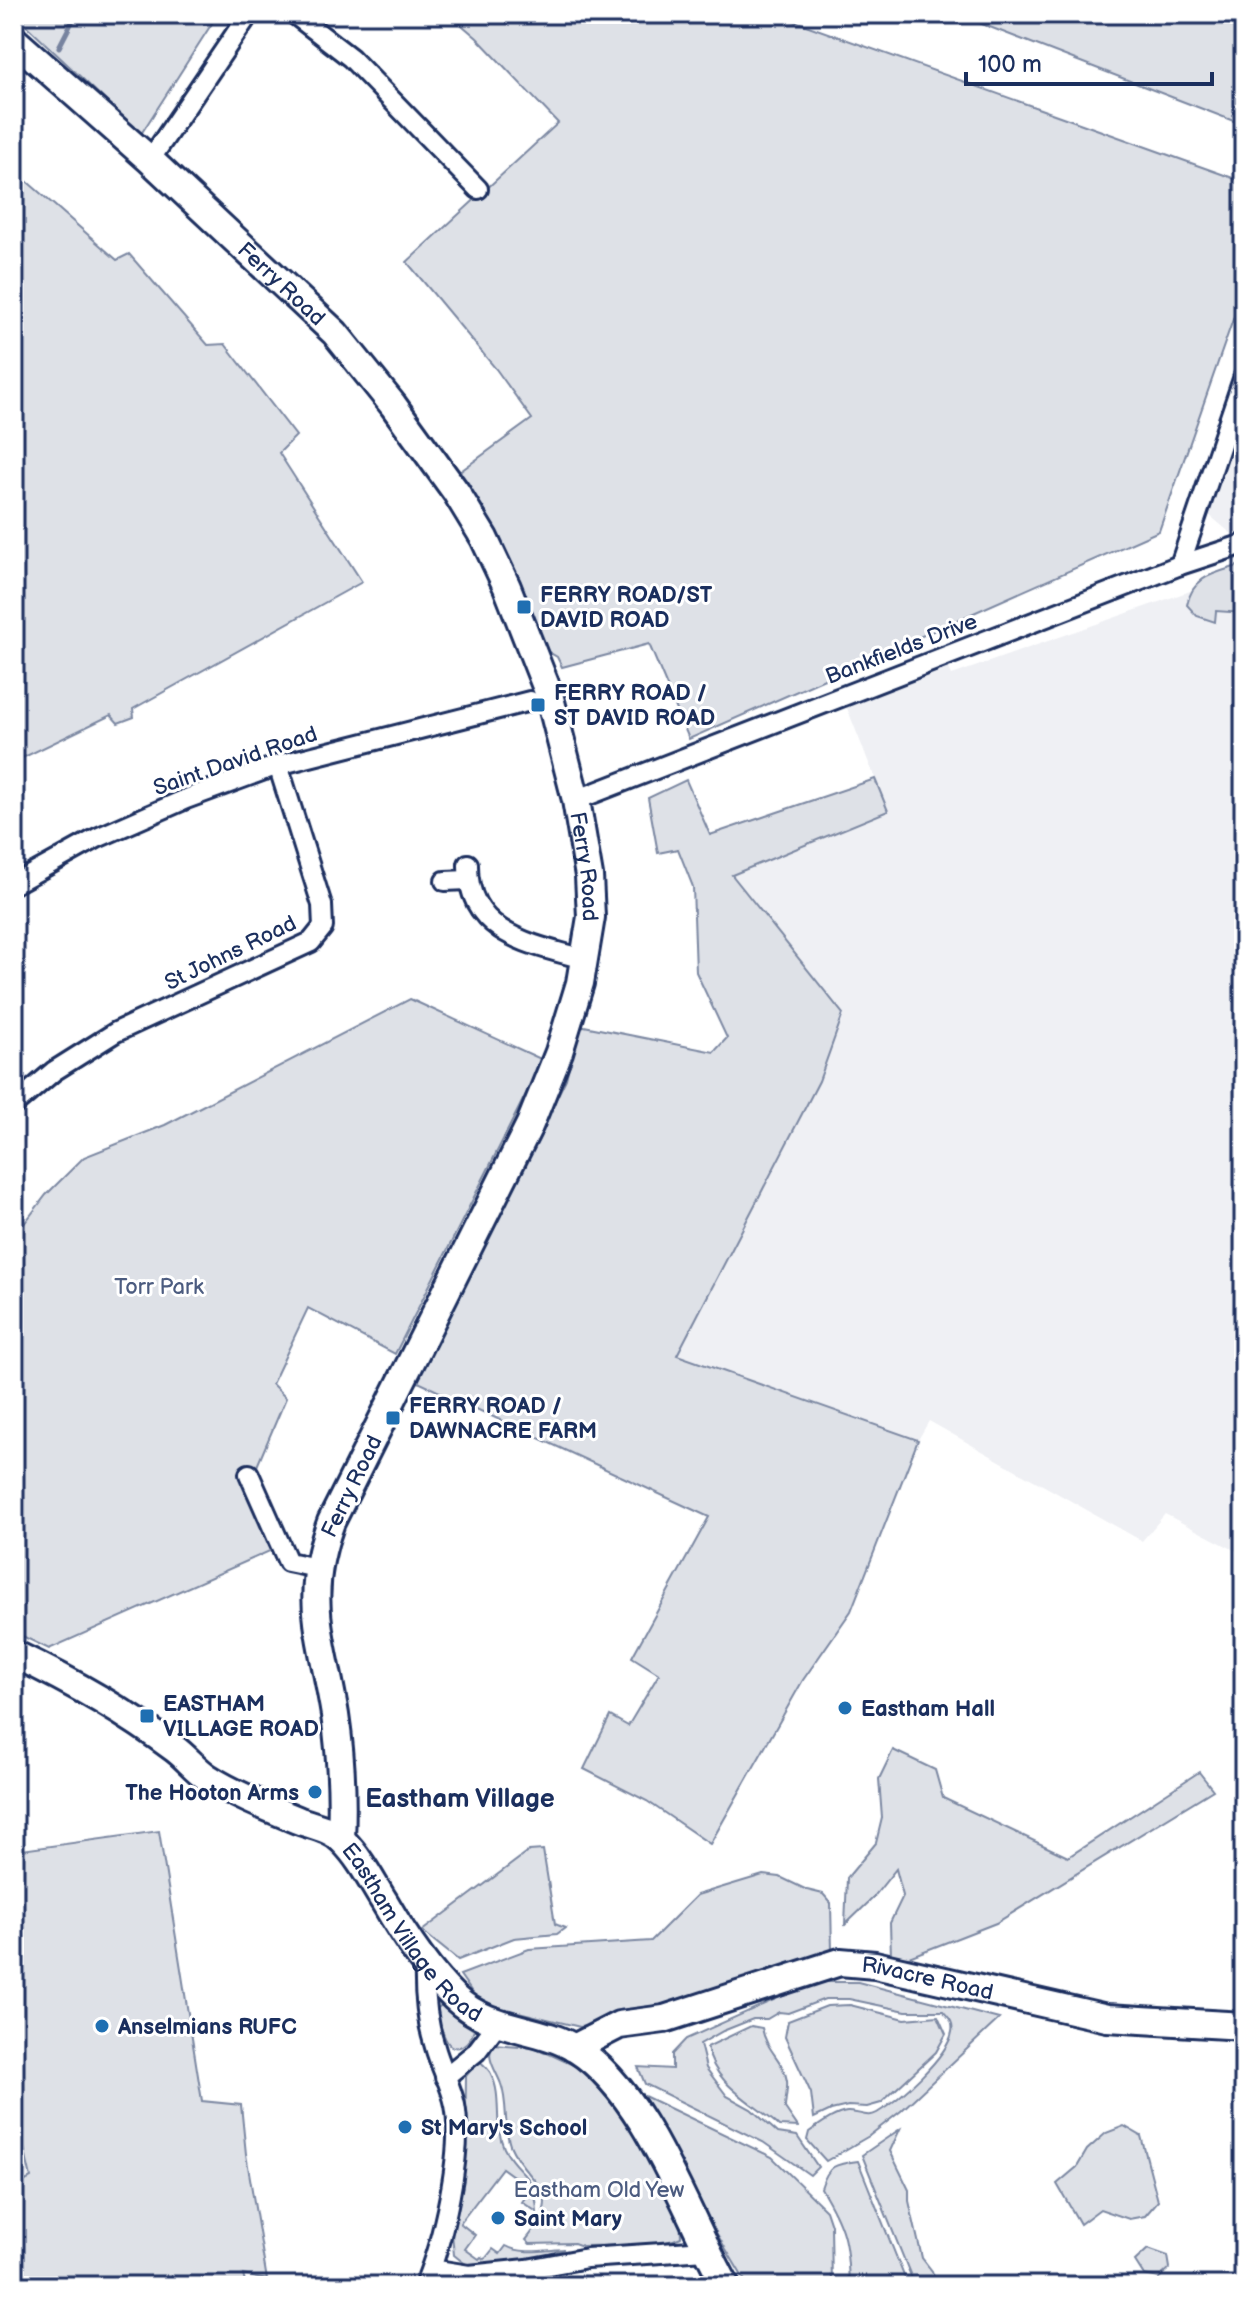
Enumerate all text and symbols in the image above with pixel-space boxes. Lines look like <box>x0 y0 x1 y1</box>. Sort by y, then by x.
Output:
scale bar <box>966 36 1212 86</box>
text: 100 m <box>978 50 1042 79</box>
street label: Ferry Road <box>231 237 330 332</box>
place label: FERRY ROAD/ST DAVID ROAD <box>540 582 713 634</box>
marker: FERRY ROAD/ST DAVID ROAD <box>515 598 533 616</box>
street label: Bankfields Drive <box>822 608 981 691</box>
place label: FERRY ROAD / ST DAVID ROAD <box>554 680 715 732</box>
marker: FERRY ROAD / ST DAVID ROAD <box>529 696 547 714</box>
street label: Saint David Road <box>150 721 321 802</box>
street label: Ferry Road <box>563 810 603 922</box>
street label: St Johns Road <box>160 910 301 997</box>
park label: Torr Park <box>114 1274 204 1301</box>
place label: FERRY ROAD / DAWNACRE FARM <box>409 1393 597 1445</box>
marker: FERRY ROAD / DAWNACRE FARM <box>384 1409 402 1427</box>
street label: Ferry Road <box>316 1431 389 1542</box>
place label: EASTHAM VILLAGE ROAD <box>163 1691 319 1743</box>
place label: Eastham Hall <box>861 1696 995 1723</box>
marker: Eastham Hall <box>836 1699 854 1717</box>
marker: EASTHAM VILLAGE ROAD <box>138 1707 156 1725</box>
place label: The Hooton Arms <box>125 1780 299 1807</box>
marker: The Hooton Arms <box>306 1783 324 1801</box>
district label: Eastham Village <box>365 1784 555 1815</box>
street label: Eastham Village Road <box>336 1838 486 2029</box>
street label: Rivacre Road <box>861 1952 996 2007</box>
place label: Anselmians RUFC <box>117 2014 297 2041</box>
marker: Anselmians RUFC <box>93 2017 111 2035</box>
place label: St Mary's School <box>421 2115 587 2142</box>
marker: St Mary's School <box>396 2118 414 2136</box>
park label: Eastham Old Yew <box>514 2177 685 2204</box>
place label: Saint Mary <box>514 2206 622 2233</box>
marker: Saint Mary <box>489 2209 507 2227</box>

